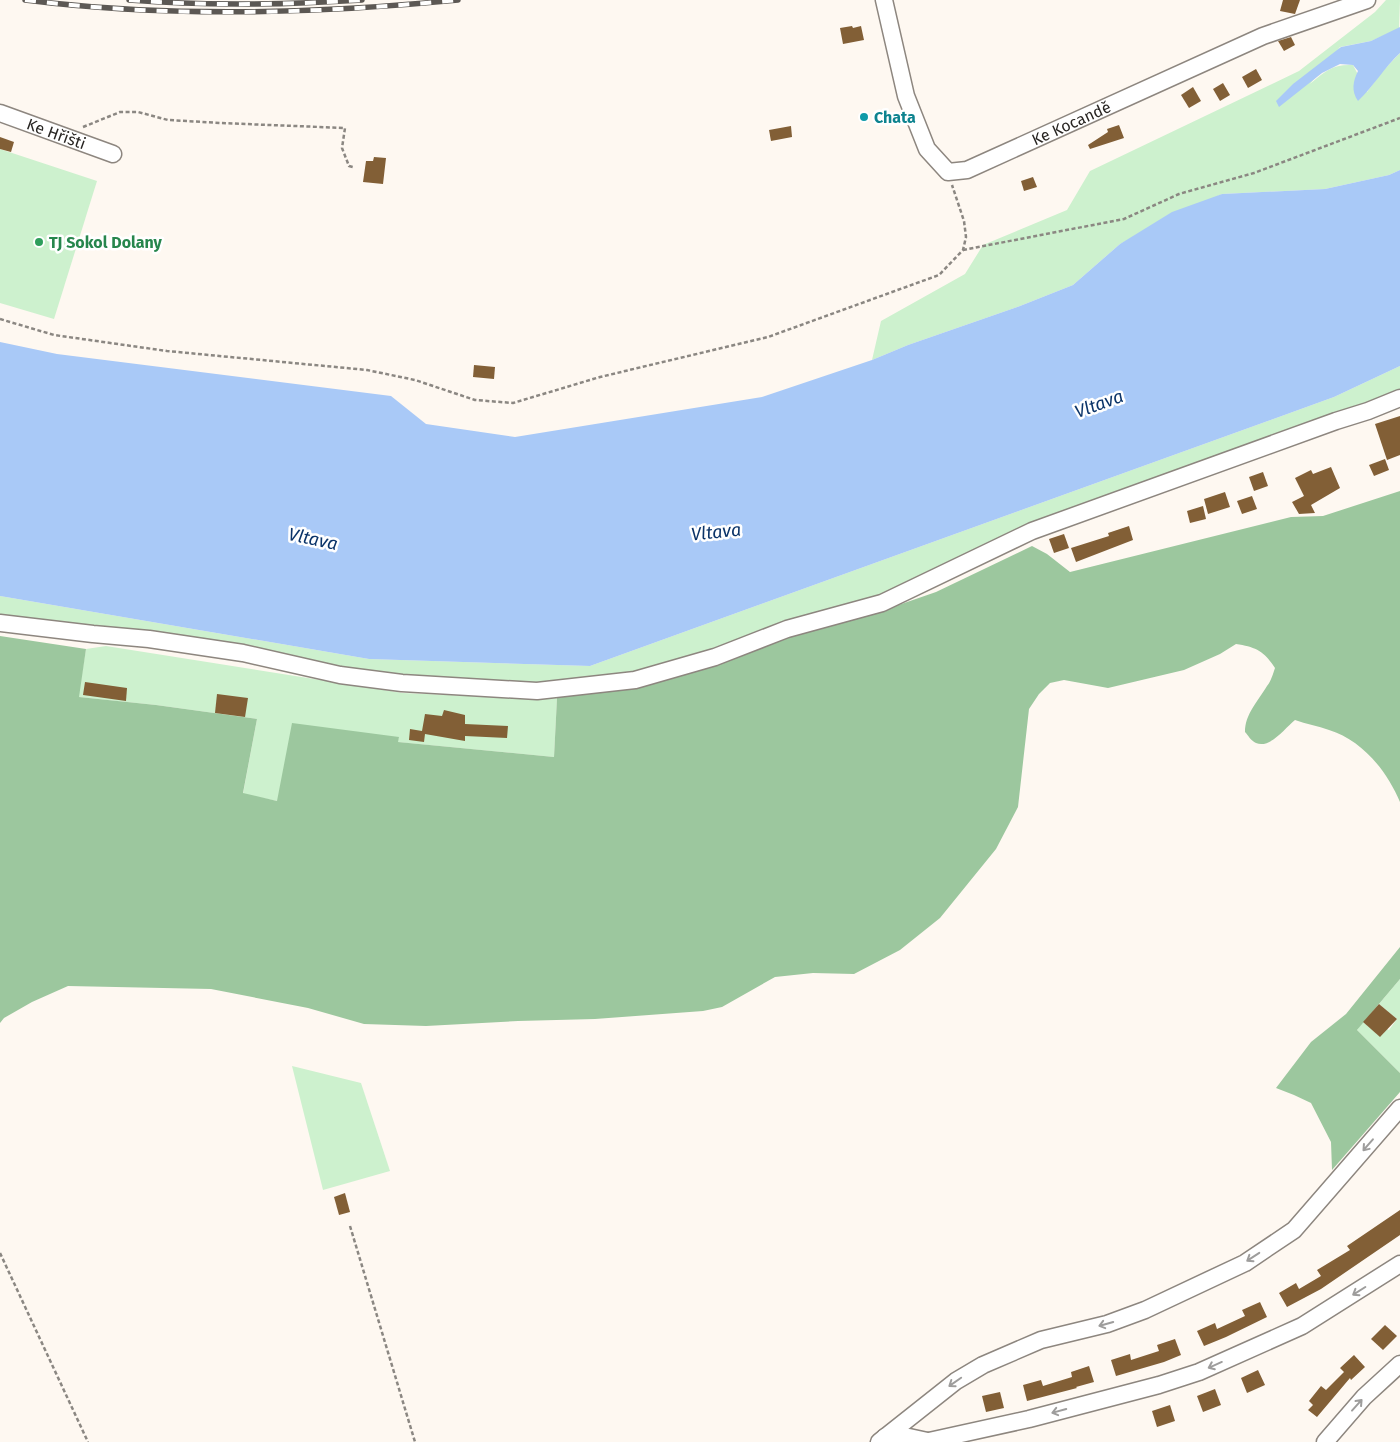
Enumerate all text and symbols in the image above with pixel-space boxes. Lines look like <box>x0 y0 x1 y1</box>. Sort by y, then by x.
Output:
street label: Ke Kocandě <box>1029 97 1114 149</box>
place label: Chata <box>874 108 916 127</box>
marker: Chata <box>858 111 870 123</box>
street label: Ke Hřišti <box>24 115 88 153</box>
place label: TJ Sokol Dolany <box>49 233 163 252</box>
marker: TJ Sokol Dolany <box>33 236 45 248</box>
water label: Vltava <box>1072 385 1126 423</box>
water label: Vltava <box>690 518 742 546</box>
water label: Vltava <box>286 523 340 555</box>
one-way arrow <box>1362 1139 1374 1152</box>
one-way arrow <box>1247 1252 1261 1262</box>
one-way arrow <box>1353 1286 1367 1296</box>
one-way arrow <box>1098 1320 1114 1330</box>
one-way arrow <box>1208 1360 1223 1370</box>
one-way arrow <box>949 1377 963 1387</box>
one-way arrow <box>1351 1398 1363 1411</box>
one-way arrow <box>1052 1407 1068 1417</box>

